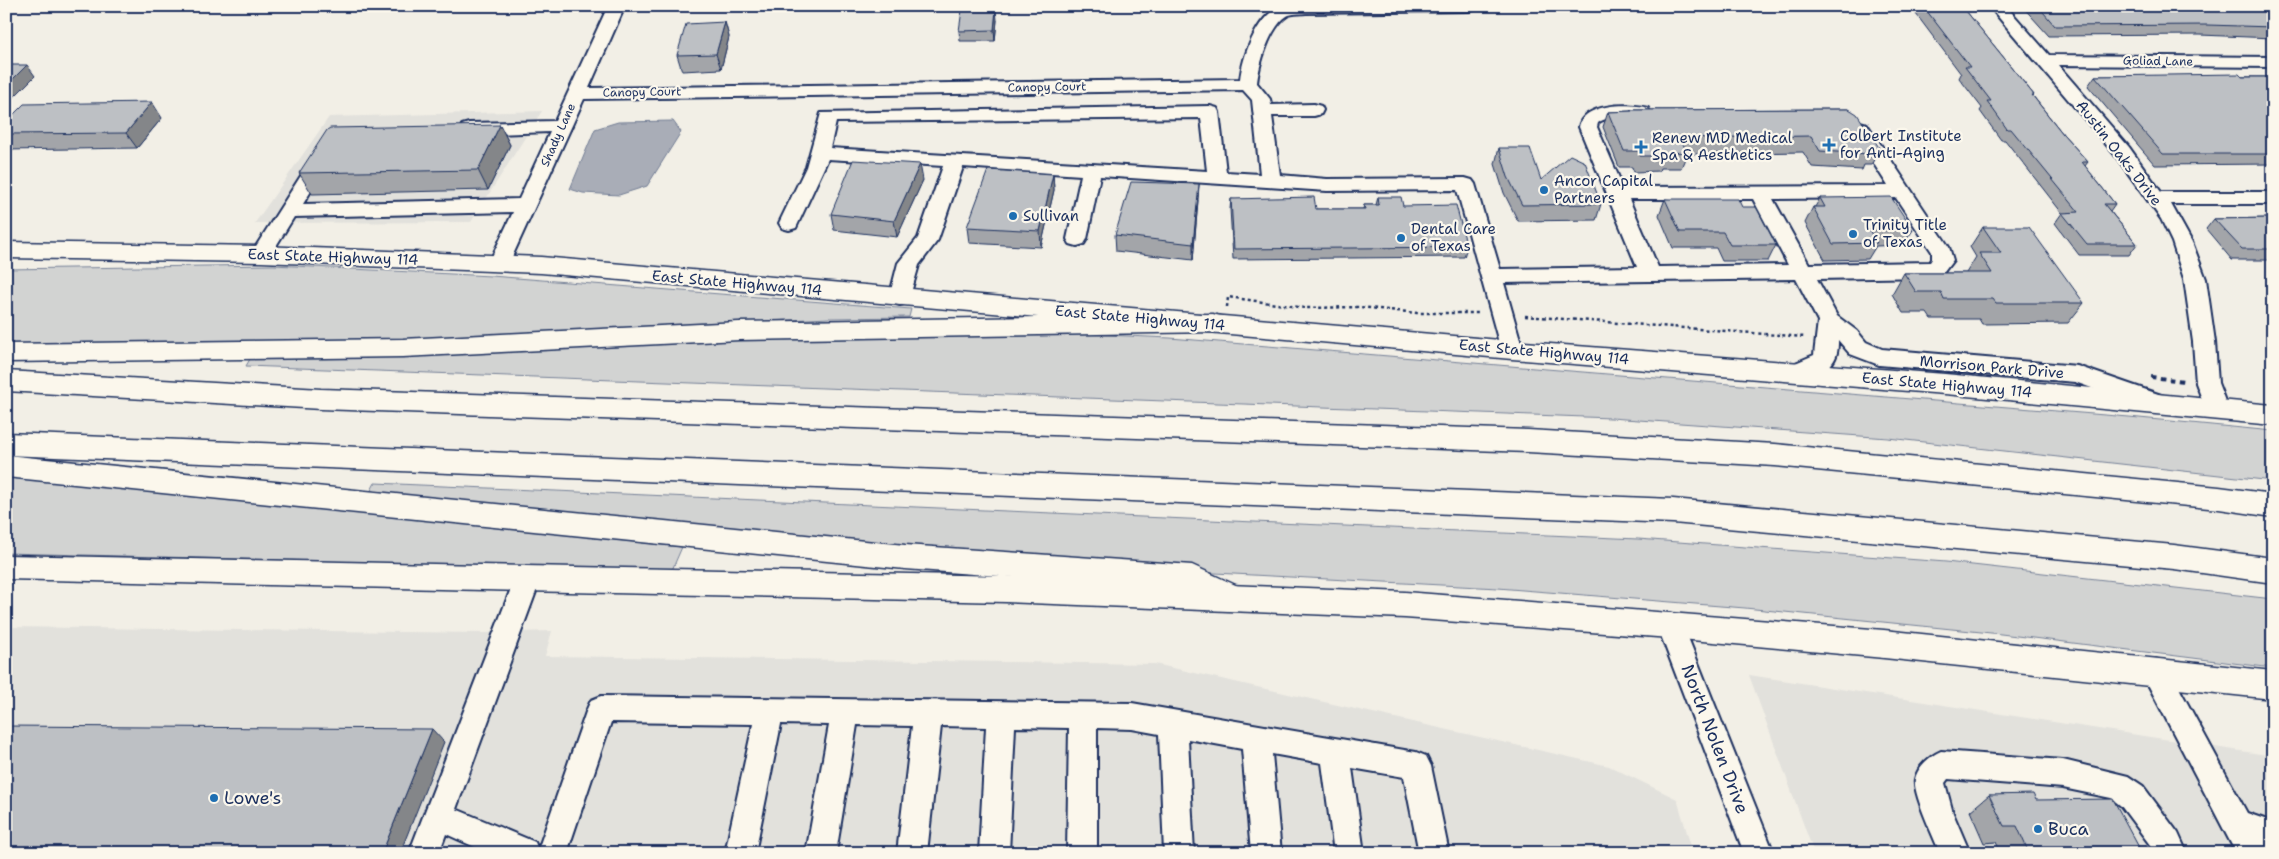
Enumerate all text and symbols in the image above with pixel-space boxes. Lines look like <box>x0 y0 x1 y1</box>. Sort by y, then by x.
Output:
street label: Goliad Lane <box>2123 52 2193 70</box>
street label: Canopy Court <box>1008 78 1086 96</box>
street label: Canopy Court <box>603 83 681 101</box>
street label: Austin Oaks Drive <box>2071 96 2167 210</box>
street label: Shady Lane <box>537 101 579 169</box>
place label: Colbert Institute for Anti-Aging <box>1840 126 1962 163</box>
place label: Renew MD Medical Spa & Aesthetics <box>1652 128 1793 165</box>
marker: Colbert Institute for Anti-Aging <box>1822 138 1836 152</box>
marker: Renew MD Medical Spa & Aesthetics <box>1634 140 1648 154</box>
place label: Ancor Capital Partners <box>1554 171 1653 208</box>
marker: Ancor Capital Partners <box>1538 184 1550 196</box>
place label: Sullivan <box>1023 206 1079 226</box>
marker: Sullivan <box>1007 210 1019 222</box>
place label: Trinity Title of Texas <box>1863 215 1947 252</box>
place label: Dental Care of Texas <box>1411 219 1496 256</box>
marker: Trinity Title of Texas <box>1847 228 1859 240</box>
marker: Dental Care of Texas <box>1395 232 1407 244</box>
street label: East State Highway 114 <box>247 244 419 270</box>
street label: East State Highway 114 <box>651 266 823 300</box>
street label: East State Highway 114 <box>1054 301 1226 335</box>
street label: East State Highway 114 <box>1458 335 1630 369</box>
street label: Morrison Park Drive <box>1919 351 2065 383</box>
street label: East State Highway 114 <box>1861 368 2033 402</box>
street label: North Nolen Drive <box>1675 661 1755 817</box>
place label: Lowe's <box>224 786 281 810</box>
marker: Lowe's <box>208 792 220 804</box>
place label: Buca <box>2048 817 2089 841</box>
marker: Buca <box>2032 823 2044 835</box>

